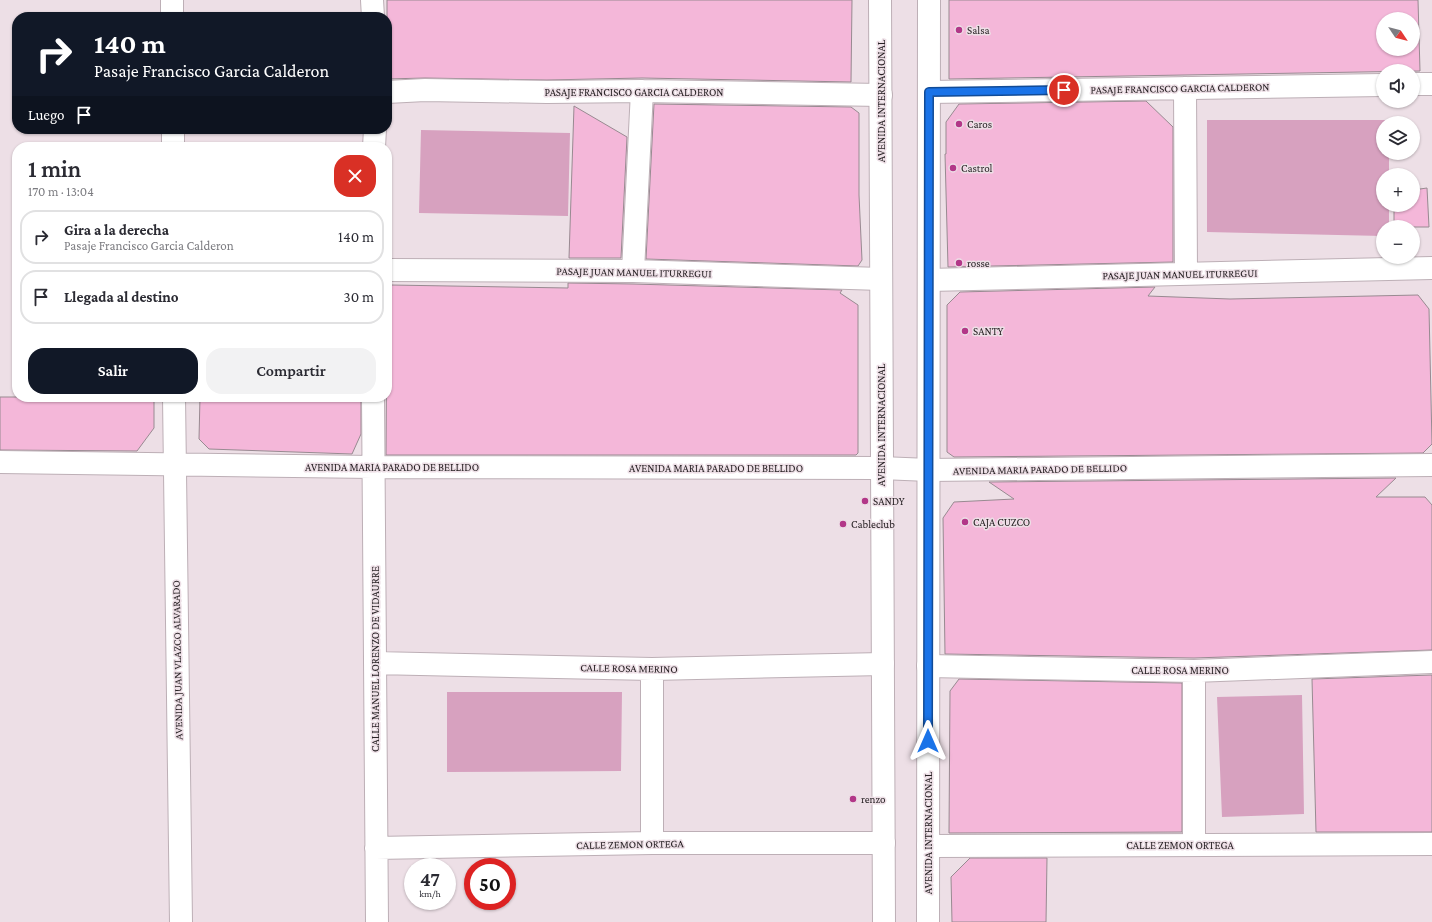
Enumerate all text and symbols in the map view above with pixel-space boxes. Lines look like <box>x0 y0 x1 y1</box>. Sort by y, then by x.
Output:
north arrow <box>1376 12 1420 56</box>
map controls <box>1376 12 1420 264</box>
place label: Salsa <box>967 24 990 36</box>
marker: Salsa <box>954 25 964 35</box>
icon: right <box>28 28 80 80</box>
text: 140 m <box>94 28 166 59</box>
street label: AVENIDA INTERNACIONAL <box>875 39 887 162</box>
text: Pasaje Francisco Garcia Calderon <box>94 61 329 81</box>
button: sound <box>1376 64 1420 108</box>
pin <box>1047 73 1081 107</box>
icon: arrive <box>1053 79 1075 101</box>
street label: PASAJE FRANCISCO GARCIA CALDERON <box>1090 80 1270 97</box>
street label: PASAJE FRANCISCO GARCIA CALDERON <box>545 86 724 99</box>
icon: arrive <box>73 104 95 126</box>
text: Luego <box>28 107 65 123</box>
button: layers <box>1376 116 1420 160</box>
place label: Caros <box>967 118 992 130</box>
marker: Caros <box>954 119 964 129</box>
text: 1 min <box>28 155 81 182</box>
button: close <box>334 155 376 197</box>
place label: Castrol <box>961 162 993 174</box>
marker: Castrol <box>948 163 958 173</box>
button: + <box>1376 168 1420 212</box>
text: 170 m · 13:04 <box>28 184 94 199</box>
button: − <box>1376 220 1420 264</box>
text: Gira a la derecha <box>64 222 169 238</box>
icon: right <box>30 226 52 248</box>
text: 140 m <box>338 229 374 245</box>
text: Pasaje Francisco Garcia Calderon <box>64 238 234 253</box>
place label: rosse <box>967 257 990 269</box>
marker: rosse <box>954 258 964 268</box>
street label: PASAJE JUAN MANUEL ITURREGUI <box>556 265 712 280</box>
street label: PASAJE JUAN MANUEL ITURREGUI <box>1102 267 1258 282</box>
icon: arrive <box>30 286 52 308</box>
text: Llegada al destino <box>64 289 179 305</box>
text: 30 m <box>344 289 374 305</box>
place label: SANTY <box>973 325 1004 337</box>
marker: SANTY <box>960 326 970 336</box>
button: Salir <box>28 348 198 394</box>
button: Compartir <box>206 348 376 394</box>
street label: AVENIDA INTERNACIONAL <box>875 363 887 486</box>
street label: AVENIDA MARIA PARADO DE BELLIDO <box>305 461 479 473</box>
street label: AVENIDA MARIA PARADO DE BELLIDO <box>953 461 1127 477</box>
street label: AVENIDA MARIA PARADO DE BELLIDO <box>629 462 803 474</box>
place label: SANDY <box>873 495 905 507</box>
marker: SANDY <box>860 496 870 506</box>
place label: CAJA CUZCO <box>973 516 1030 529</box>
marker: CAJA CUZCO <box>960 517 970 527</box>
place label: Cableclub <box>851 518 895 530</box>
marker: Cableclub <box>838 519 848 529</box>
street label: CALLE MANUEL LORENZO DE VIDAURRE <box>369 566 381 752</box>
street label: AVENIDA JUAN VLAZCO ALVARADO <box>170 580 185 740</box>
street label: CALLE ROSA MERINO <box>580 661 678 675</box>
street label: CALLE ROSA MERINO <box>1131 664 1229 676</box>
position arrow <box>907 720 949 762</box>
street label: AVENIDA INTERNACIONAL <box>922 771 934 894</box>
place label: renzo <box>861 793 886 805</box>
marker: renzo <box>848 794 858 804</box>
street label: CALLE ZEMON ORTEGA <box>576 837 685 851</box>
street label: CALLE ZEMON ORTEGA <box>1126 839 1234 851</box>
speed limit sign: 50 <box>464 858 516 910</box>
text: 47 <box>420 868 440 890</box>
text: km/h <box>419 888 441 899</box>

